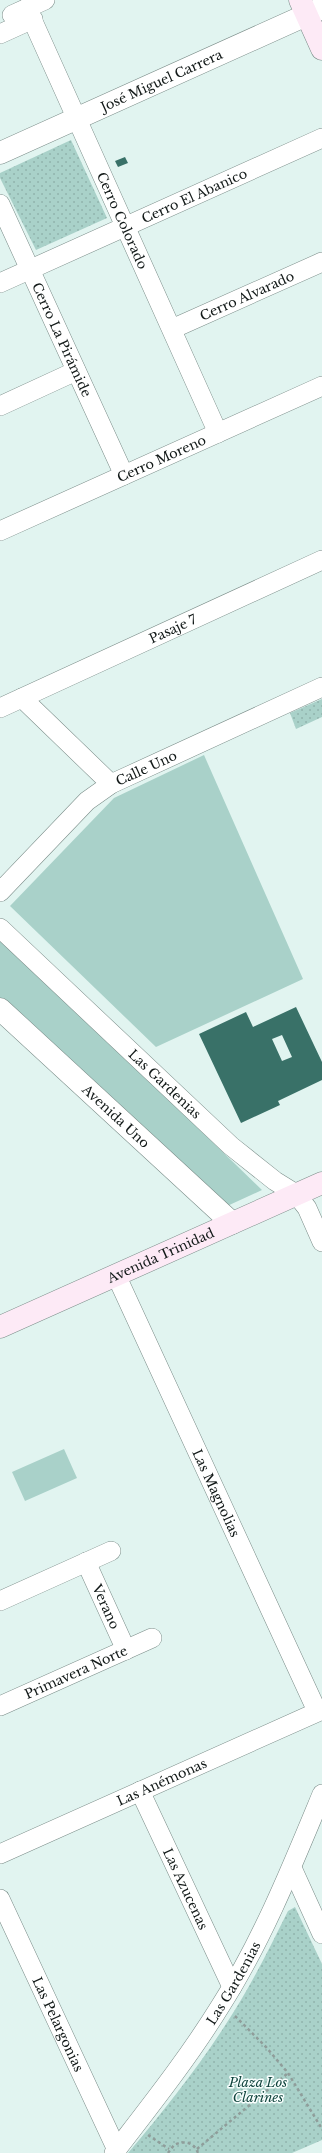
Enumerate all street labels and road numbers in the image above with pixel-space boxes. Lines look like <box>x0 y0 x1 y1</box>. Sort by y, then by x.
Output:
street label: José Miguel Carrera <box>96 45 226 116</box>
street label: Cerro El Abanico <box>139 164 250 227</box>
street label: Cerro Colorado <box>93 169 152 272</box>
street label: Cerro Alvarado <box>197 267 297 324</box>
street label: Cerro La Pirámide <box>28 280 96 399</box>
street label: Cerro Moreno <box>114 431 209 486</box>
street label: Pasaje 7 <box>146 610 200 647</box>
street label: Calle Uno <box>113 746 179 789</box>
street label: Las Gardenias <box>125 1045 205 1122</box>
street label: Avenida Uno <box>78 1080 153 1151</box>
street label: Avenida Trinidad <box>104 1224 217 1287</box>
street label: Las Magnolias <box>189 1446 244 1540</box>
street label: Verano <box>88 1581 124 1632</box>
street label: Primavera Norte <box>22 1642 130 1703</box>
street label: Las Anémonas <box>114 1754 209 1809</box>
street label: Las Azucenas <box>159 1845 212 1932</box>
street label: Las Gardenias <box>202 1938 264 2028</box>
street label: Las Pelargonias <box>29 1974 88 2074</box>

